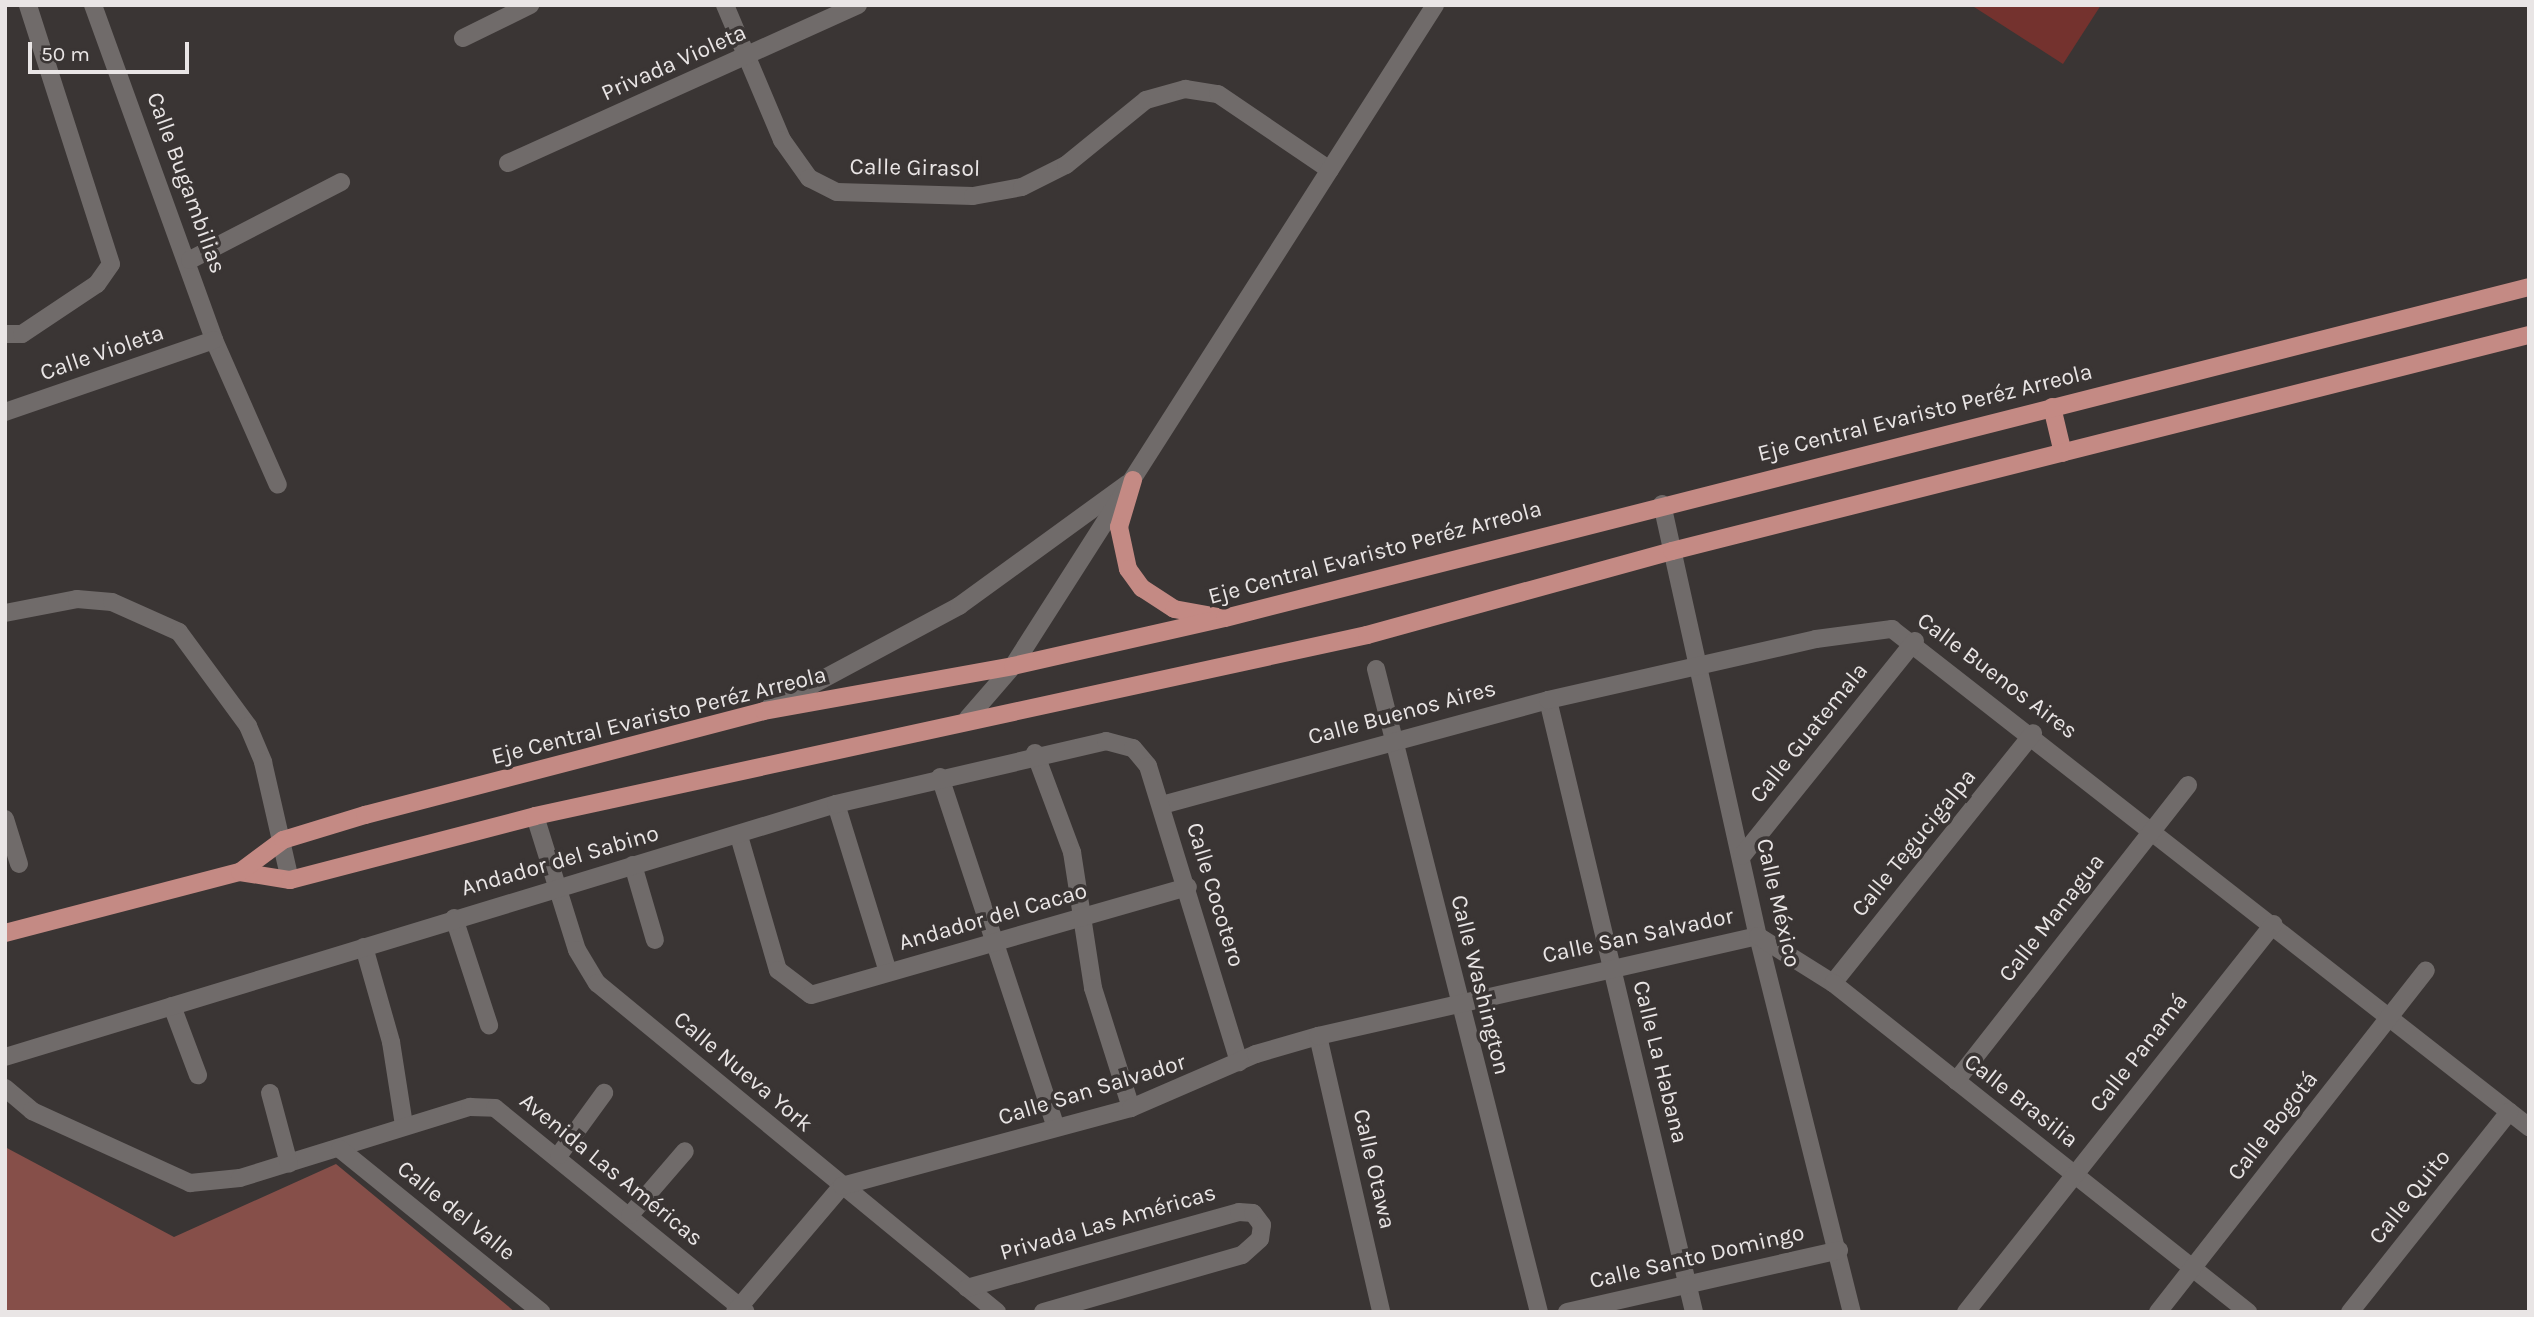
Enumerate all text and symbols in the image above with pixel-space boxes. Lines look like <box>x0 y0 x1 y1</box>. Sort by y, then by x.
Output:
street label: Privada Violeta <box>597 19 751 107</box>
scale bar <box>32 28 192 72</box>
text: 50 m <box>41 42 90 66</box>
street label: Calle Bugambilias <box>140 89 232 277</box>
street label: Calle Girasol <box>849 153 981 183</box>
street label: Calle Violeta <box>37 319 167 387</box>
street label: Eje Central Evaristo Peréz Arreola <box>1755 358 2095 468</box>
street label: Eje Central Evaristo Peréz Arreola <box>1205 495 1545 611</box>
street label: Calle Buenos Aires <box>1912 607 2082 745</box>
street label: Calle Guatemala <box>1744 657 1874 809</box>
street label: Eje Central Evaristo Peréz Arreola <box>489 661 829 771</box>
street label: Calle Buenos Aires <box>1305 675 1499 751</box>
street label: Calle Tegucigalpa <box>1846 763 1982 923</box>
street label: Andador del Sabino <box>458 820 662 902</box>
street label: Calle Cocotero <box>1180 820 1250 970</box>
street label: Calle México <box>1750 836 1806 970</box>
street label: Calle Managua <box>1993 848 2111 988</box>
street label: Andador del Cacao <box>896 877 1090 957</box>
street label: Calle Washington <box>1444 892 1516 1078</box>
street label: Calle San Salvador <box>1540 902 1736 970</box>
street label: Calle La Habana <box>1626 978 1694 1146</box>
street label: Calle Panamá <box>2084 988 2194 1118</box>
street label: Calle Nueva York <box>668 1006 818 1138</box>
street label: Calle San Salvador <box>995 1048 1189 1132</box>
street label: Calle Brasilia <box>1958 1048 2084 1154</box>
street label: Calle Bogotá <box>2222 1066 2324 1186</box>
street label: Avenida Las Américas <box>514 1088 708 1252</box>
street label: Calle Otawa <box>1347 1106 1401 1232</box>
street label: Calle Quito <box>2363 1144 2457 1250</box>
street label: Calle del Valle <box>391 1155 521 1267</box>
street label: Privada Las Américas <box>997 1179 1219 1267</box>
street label: Calle Santo Domingo <box>1587 1219 1807 1295</box>

